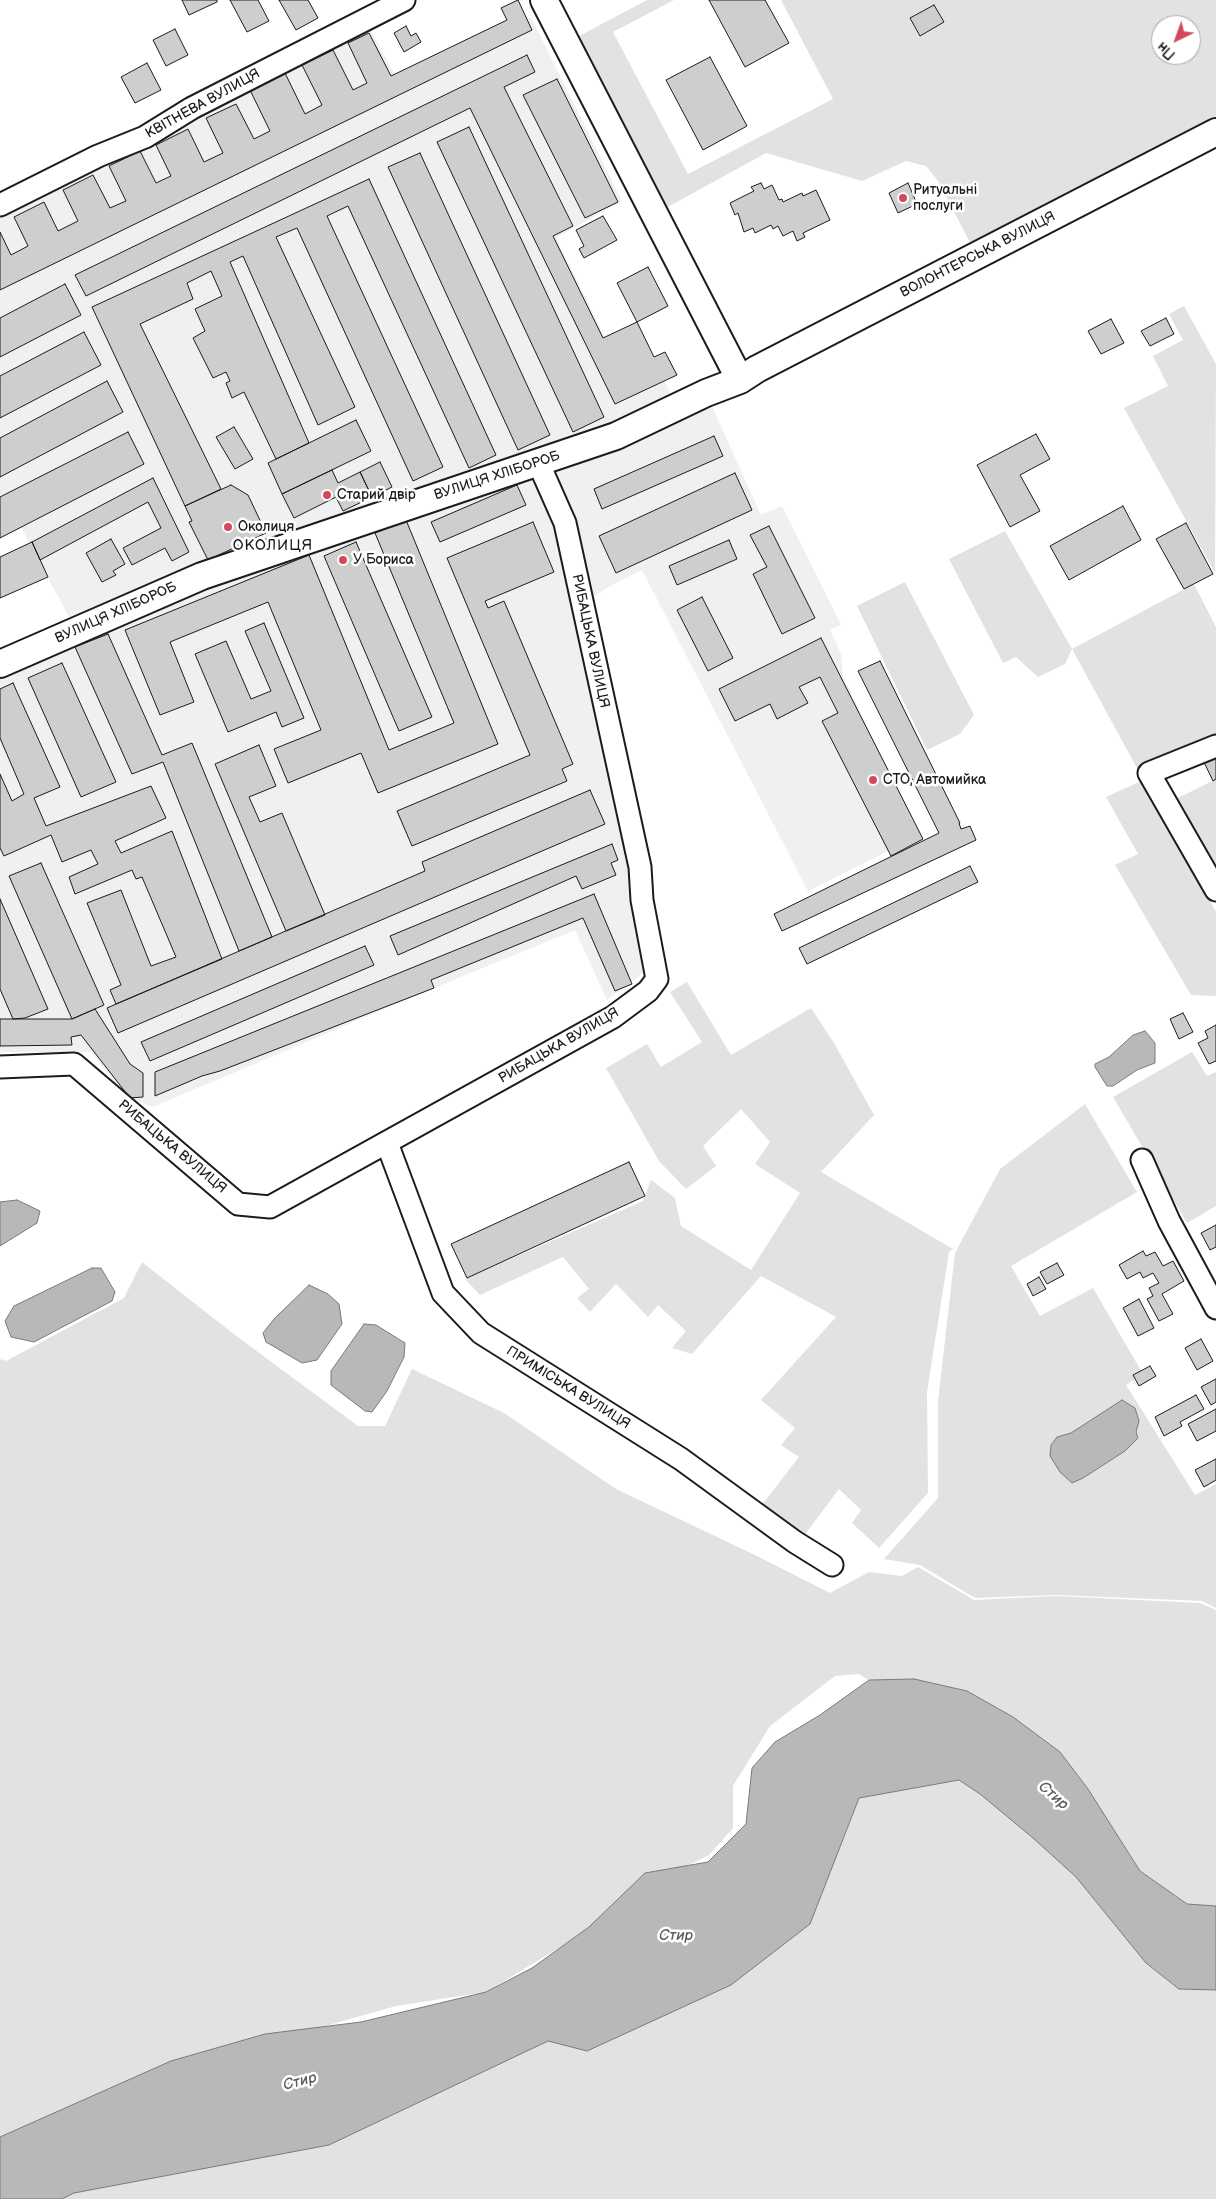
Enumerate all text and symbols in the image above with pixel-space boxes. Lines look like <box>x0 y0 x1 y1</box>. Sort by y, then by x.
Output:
north arrow <box>1151 15 1201 65</box>
text: Пн <box>1154 38 1179 63</box>
street label: КВІТНЕВА ВУЛИЦЯ <box>143 66 263 142</box>
place label: Ритуальні послуги <box>913 182 977 214</box>
marker: Ритуальні послуги <box>897 192 909 204</box>
street label: ВОЛОНТЕРСЬКА ВУЛИЦЯ <box>898 208 1058 302</box>
street label: ВУЛИЦЯ ХЛІБОРОБ <box>432 448 562 504</box>
place label: Старий двір <box>337 487 416 503</box>
marker: Старий двір <box>321 489 333 501</box>
place label: Околиця <box>238 519 294 535</box>
marker: Околиця <box>222 521 234 533</box>
district label: ОКОЛИЦЯ <box>232 537 314 555</box>
place label: У Бориса <box>353 552 414 568</box>
marker: У Бориса <box>337 554 349 566</box>
street label: РИБАЦЬКА ВУЛИЦЯ <box>568 572 612 710</box>
street label: ВУЛИЦЯ ХЛІБОРОБ <box>53 579 179 647</box>
place label: СТО, Автомийка <box>883 772 986 788</box>
marker: СТО, Автомийка <box>867 774 879 786</box>
street label: РИБАЦЬКА ВУЛИЦЯ <box>496 1005 622 1087</box>
street label: РИБАЦЬКА ВУЛИЦЯ <box>114 1097 230 1197</box>
street label: ПРИМІСЬКА ВУЛИЦЯ <box>503 1343 633 1433</box>
water label: Стир <box>1034 1778 1072 1814</box>
water label: Стир <box>659 1927 693 1945</box>
water label: Стир <box>281 2069 319 2095</box>

